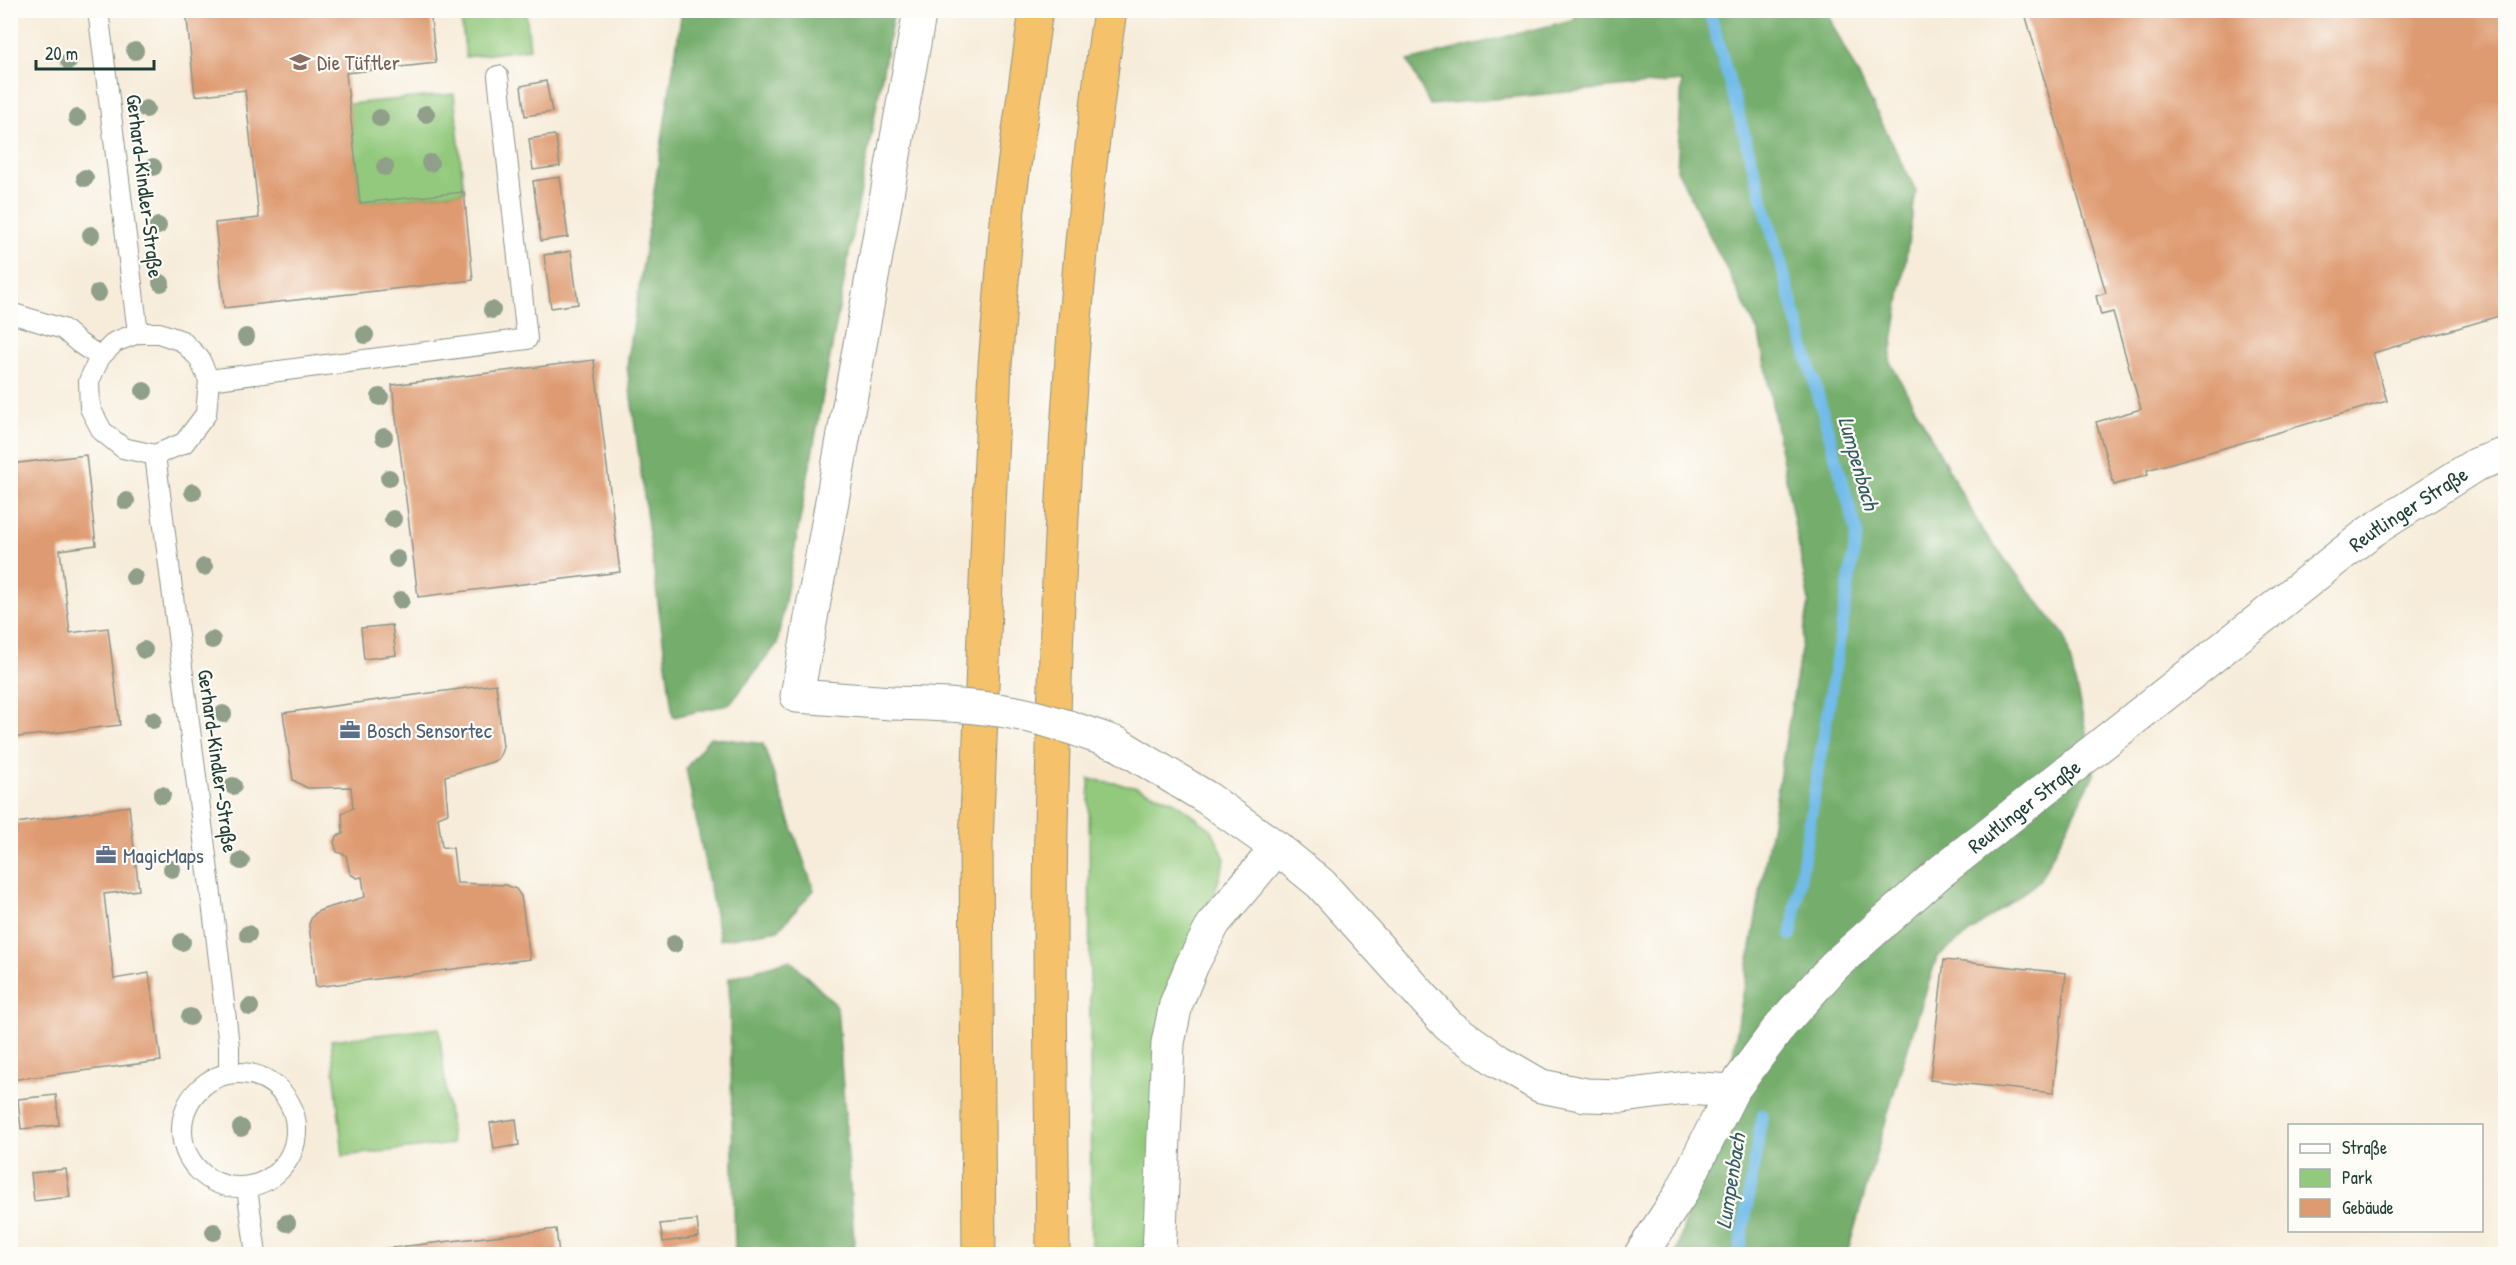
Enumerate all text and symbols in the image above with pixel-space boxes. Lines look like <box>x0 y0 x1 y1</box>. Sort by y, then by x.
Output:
scale bar <box>36 33 154 71</box>
text: 20 m <box>45 41 78 66</box>
place label: Die Tüftler <box>317 48 400 77</box>
school or university icon: Die Tüftler <box>288 50 312 74</box>
street label: Gerhard-Kindler-Straße <box>119 92 171 280</box>
water label: Lumpenbach <box>1831 413 1887 515</box>
street label: Reutlinger Straße <box>2342 459 2473 558</box>
street label: Gerhard-Kindler-Straße <box>191 667 245 855</box>
place label: Bosch Sensortec <box>367 716 493 745</box>
office icon: Bosch Sensortec <box>338 718 362 742</box>
street label: Reutlinger Straße <box>1961 752 2086 860</box>
place label: MagicMaps <box>123 841 204 870</box>
office icon: MagicMaps <box>94 843 118 867</box>
legend <box>2288 1124 2483 1232</box>
water label: Lumpenbach <box>1708 1130 1753 1231</box>
text: Straße <box>2342 1135 2387 1160</box>
text: Park <box>2342 1165 2373 1190</box>
text: Gebäude <box>2342 1195 2394 1220</box>

